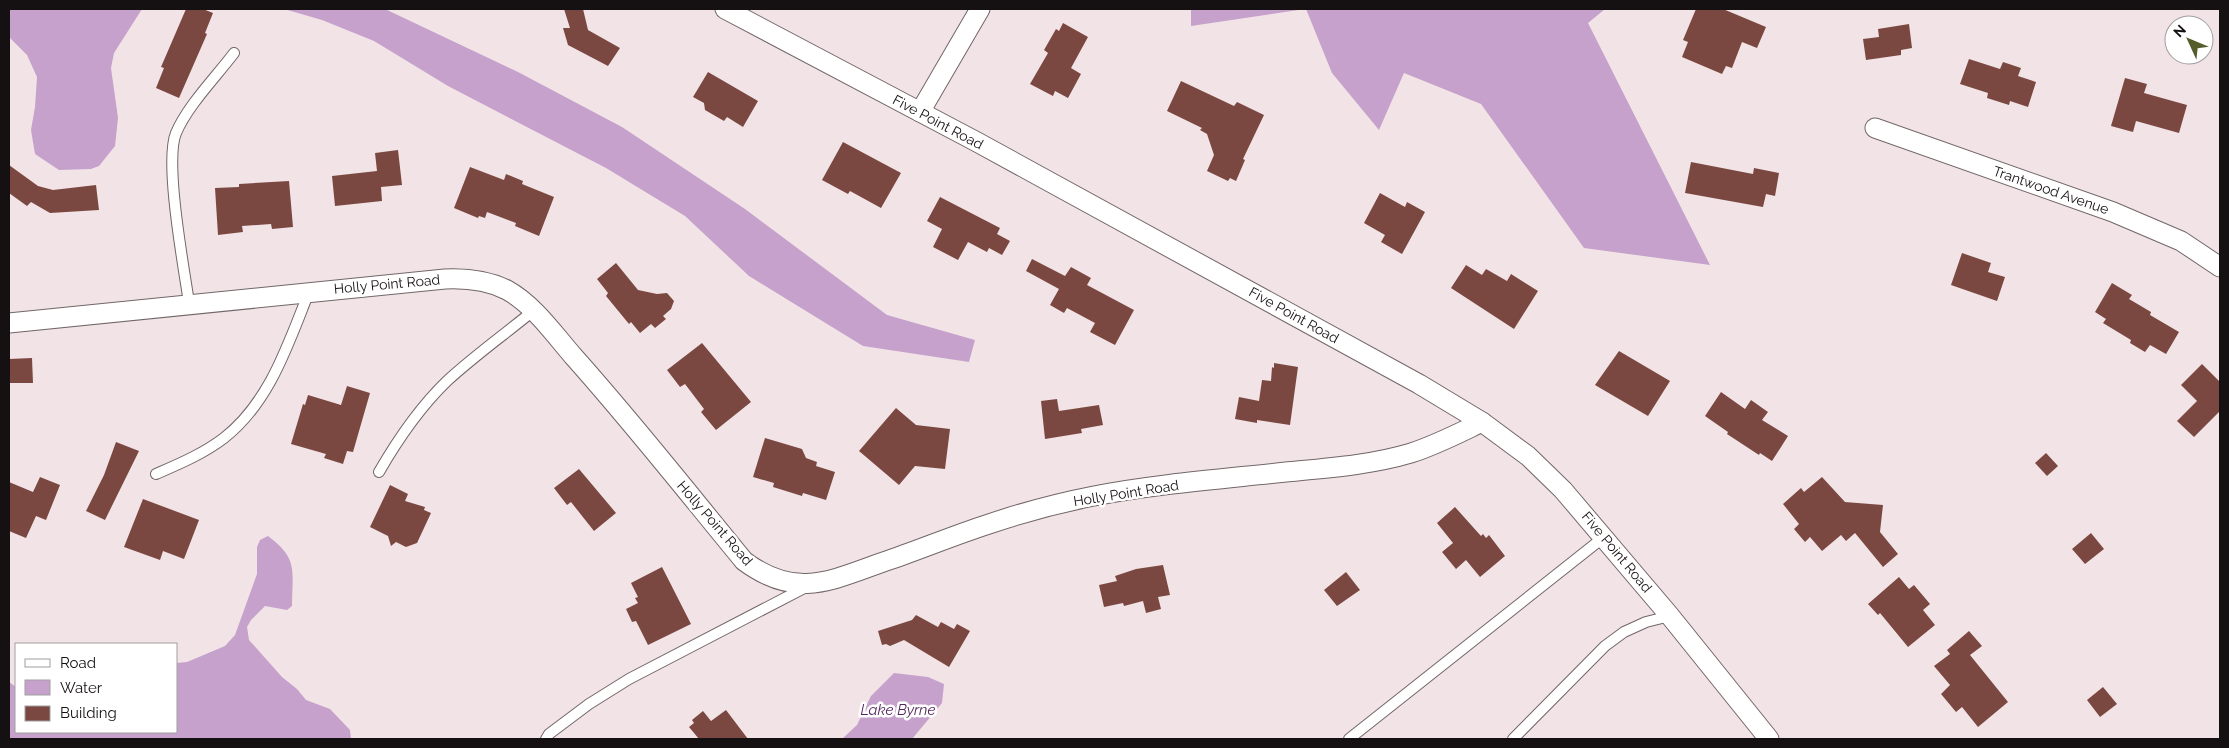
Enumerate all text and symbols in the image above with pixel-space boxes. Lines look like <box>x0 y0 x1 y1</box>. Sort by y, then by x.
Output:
north arrow <box>2164 15 2214 65</box>
text: N <box>2170 22 2189 40</box>
street label: Five Point Road <box>890 91 986 153</box>
street label: Trantwood Avenue <box>1991 163 2111 217</box>
street label: Holly Point Road <box>333 271 441 297</box>
street label: Five Point Road <box>1246 284 1342 346</box>
street label: Holly Point Road <box>1072 477 1180 509</box>
street label: Holly Point Road <box>674 478 756 568</box>
street label: Five Point Road <box>1579 508 1655 596</box>
legend <box>15 643 178 733</box>
text: Road <box>60 654 96 672</box>
text: Water <box>60 679 103 697</box>
water label: Lake Byrne <box>860 701 936 719</box>
text: Building <box>60 704 117 722</box>

